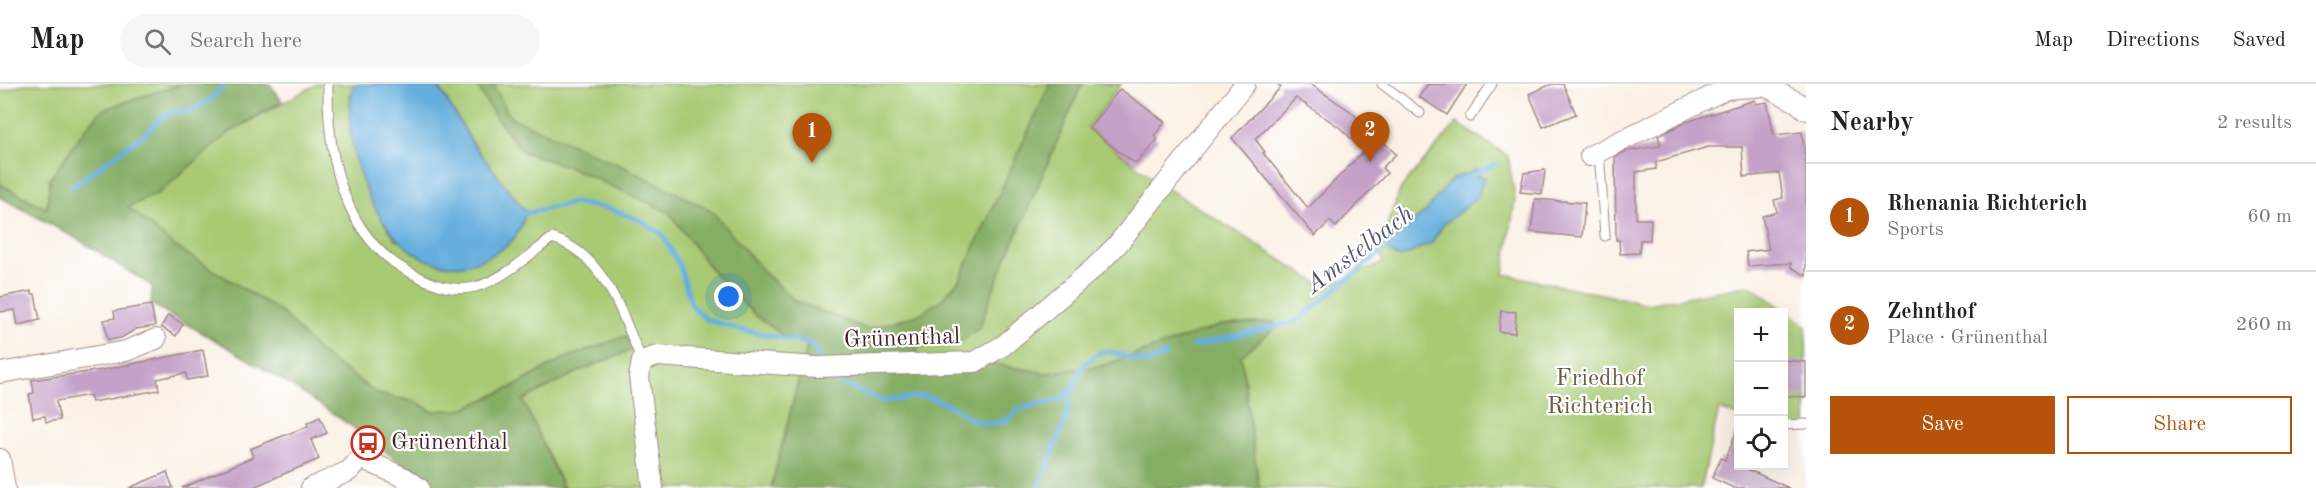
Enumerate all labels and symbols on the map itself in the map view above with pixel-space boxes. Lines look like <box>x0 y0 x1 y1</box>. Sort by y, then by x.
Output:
pin: 2 <box>1350 112 1390 162</box>
pin: 1 <box>792 113 832 163</box>
water label: Amstelbach <box>1299 201 1419 300</box>
your location <box>714 282 743 311</box>
street label: Grünenthal <box>843 325 961 353</box>
park label: Friedhof Richterich <box>1547 367 1653 419</box>
bus stop icon: Grünenthal <box>350 425 386 461</box>
place label: Grünenthal <box>391 431 508 455</box>

